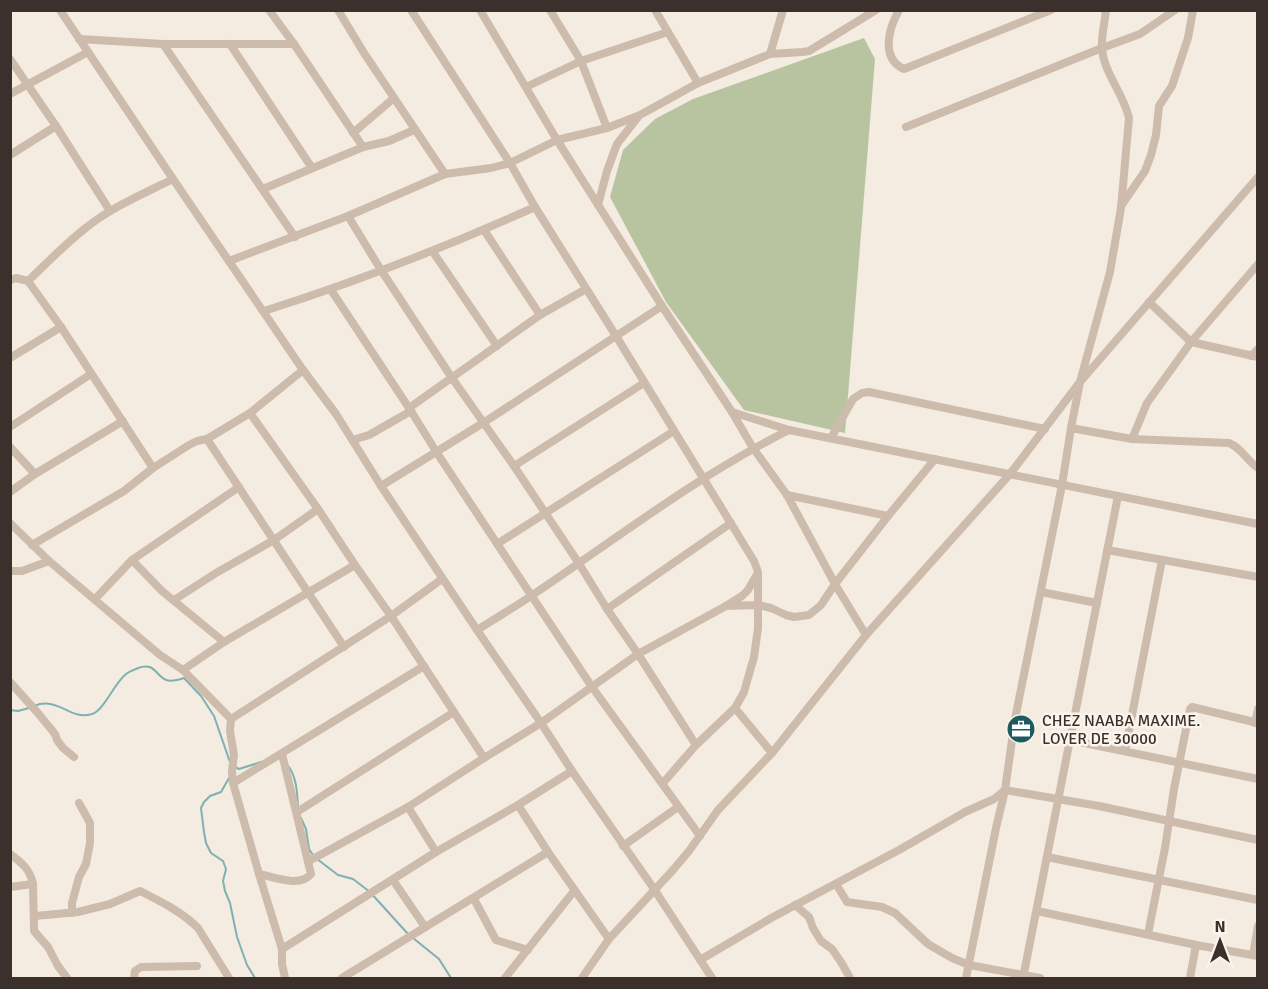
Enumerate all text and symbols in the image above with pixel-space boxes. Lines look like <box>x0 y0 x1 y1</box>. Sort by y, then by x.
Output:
place label: CHEZ NAABA MAXIME. LOYER DE 30000 <box>1042 711 1200 749</box>
office icon: CHEZ NAABA MAXIME. LOYER DE 30000 <box>1005 713 1037 745</box>
north arrow <box>1190 911 1250 971</box>
text: N <box>1214 917 1226 937</box>

